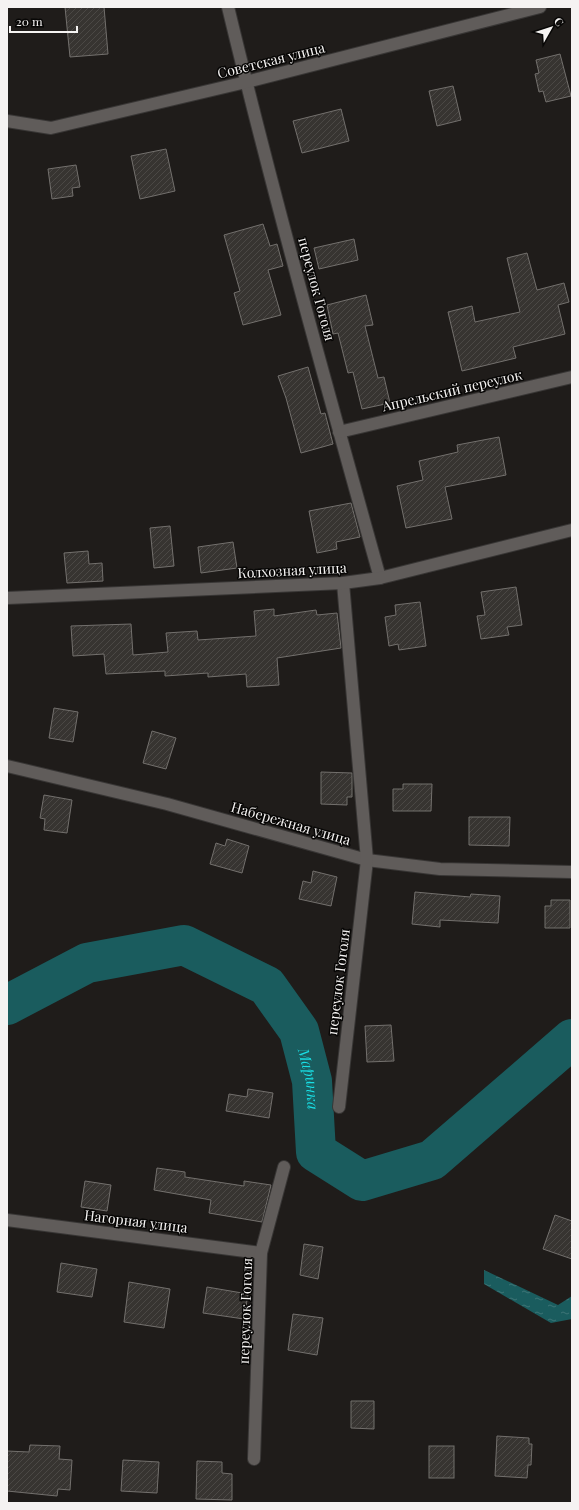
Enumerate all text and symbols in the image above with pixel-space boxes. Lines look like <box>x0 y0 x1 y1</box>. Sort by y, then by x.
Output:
scale bar <box>10 8 77 34</box>
north arrow <box>531 8 571 48</box>
text: 20 m <box>16 13 43 29</box>
text: С <box>551 14 568 29</box>
street label: Советская улица <box>215 37 327 83</box>
street label: переулок Гоголя <box>294 235 340 343</box>
street label: Апрельский переулок <box>379 365 524 416</box>
street label: Колхозная улица <box>237 558 347 582</box>
street label: Набережная улица <box>229 797 353 849</box>
street label: переулок Гоголя <box>322 928 354 1036</box>
water label: Маринка <box>294 1045 324 1110</box>
street label: Нагорная улица <box>83 1205 189 1237</box>
street label: переулок Гоголя <box>234 1257 256 1364</box>

